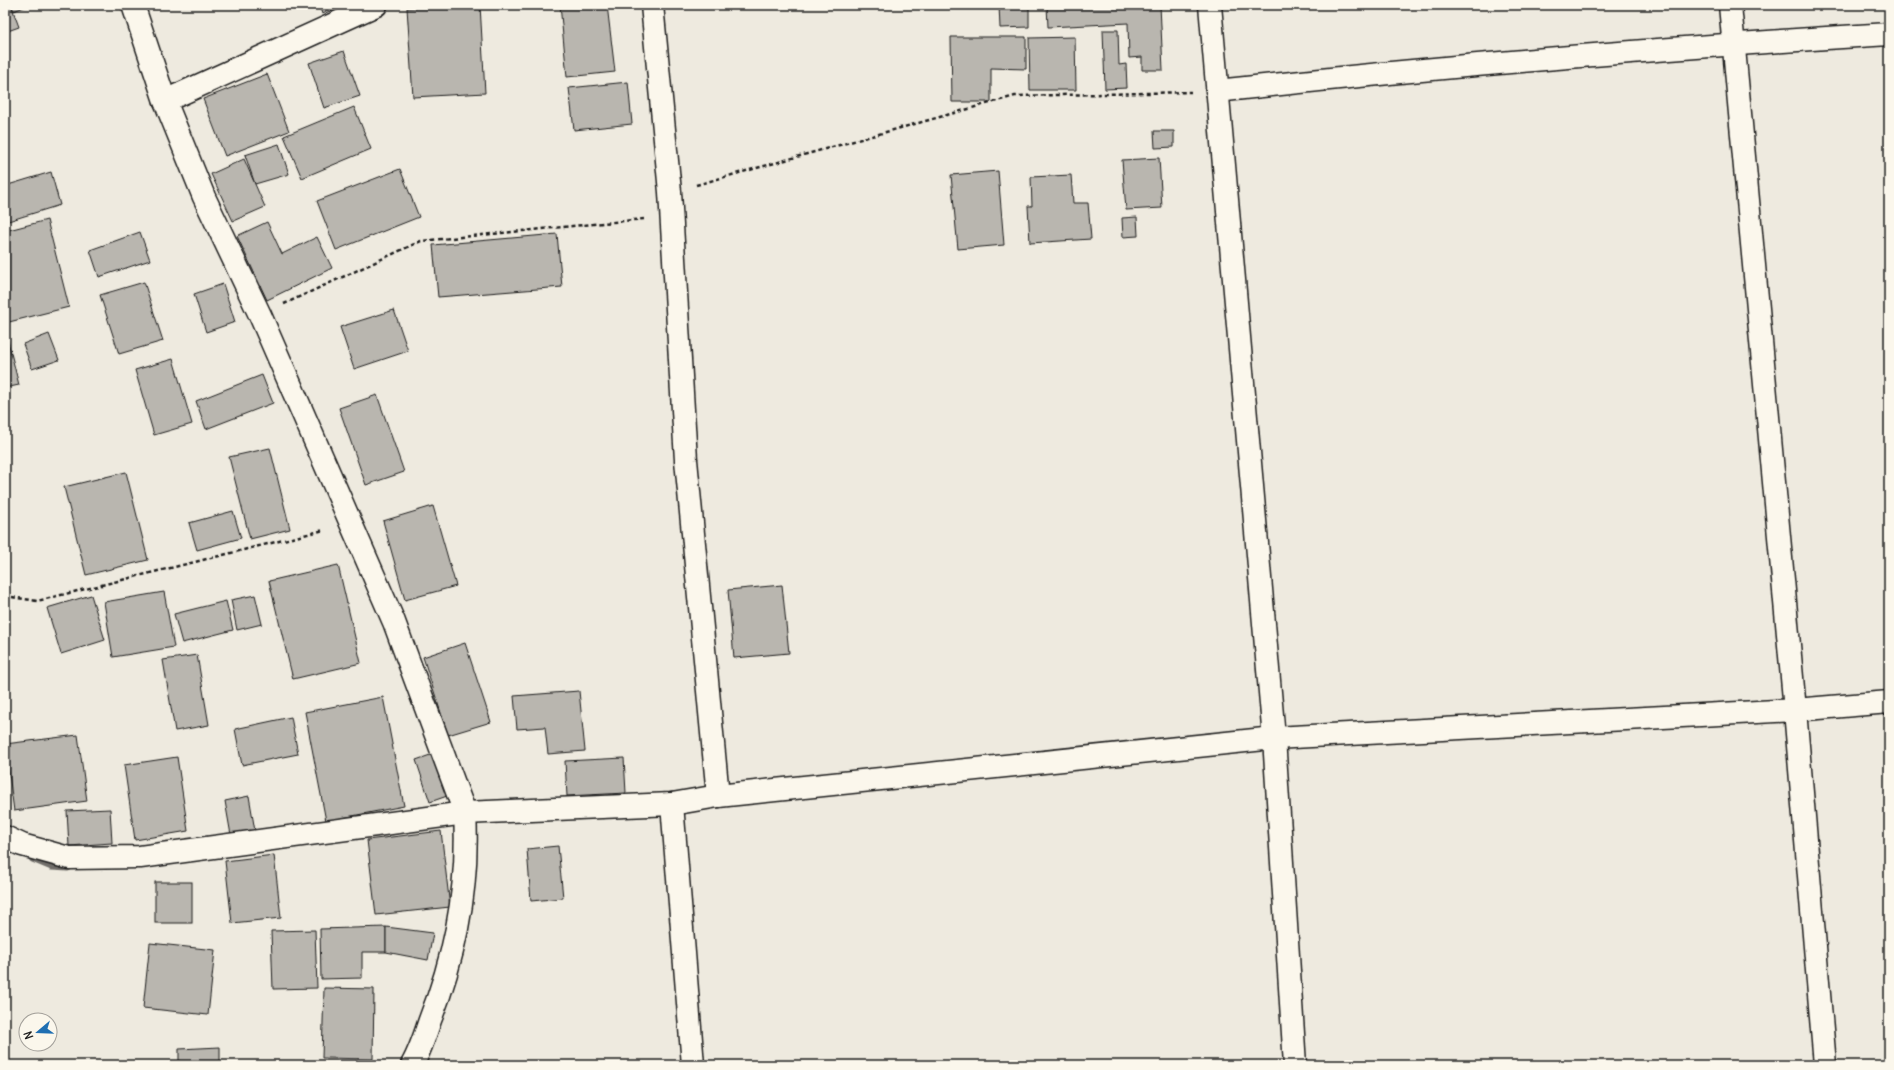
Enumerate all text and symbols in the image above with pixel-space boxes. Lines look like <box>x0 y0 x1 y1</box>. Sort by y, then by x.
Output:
north arrow <box>18 1012 58 1052</box>
text: N <box>21 1029 36 1041</box>

